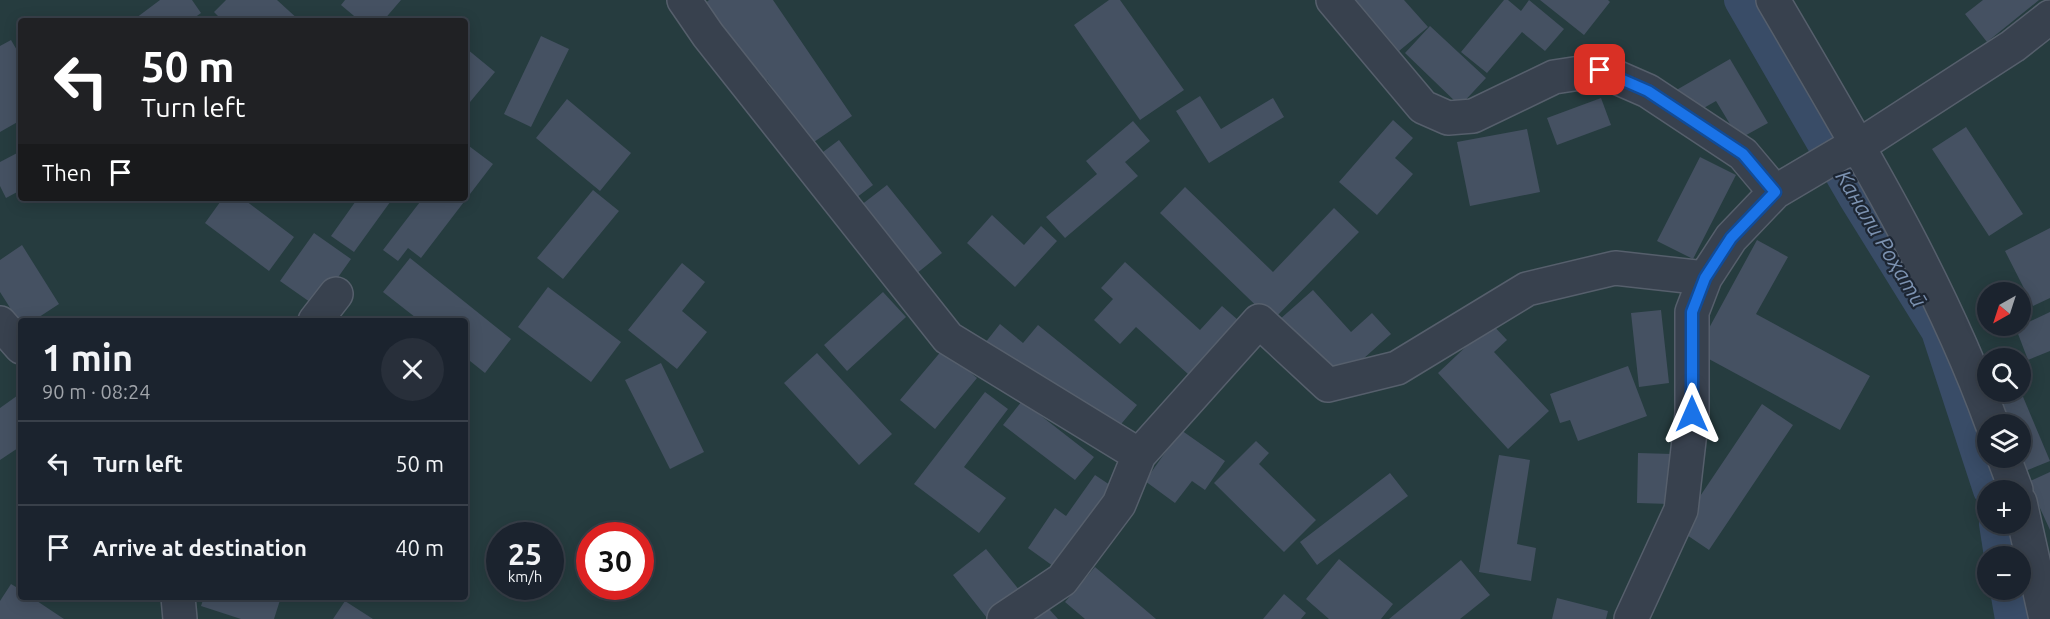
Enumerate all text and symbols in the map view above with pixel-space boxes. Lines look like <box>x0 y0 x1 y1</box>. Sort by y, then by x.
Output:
icon: left <box>42 42 120 120</box>
text: 50 m <box>141 43 235 90</box>
pin <box>1574 44 1625 95</box>
icon: arrive <box>1583 53 1616 86</box>
text: Turn left <box>141 92 245 122</box>
icon: arrive <box>104 156 137 189</box>
text: Then <box>42 160 92 185</box>
water label: Канали Роҳатӣ <box>1831 165 1933 311</box>
north arrow <box>1977 282 2031 336</box>
map controls <box>1977 282 2031 600</box>
text: 1 min <box>42 337 133 378</box>
button: close <box>381 338 444 401</box>
button: search <box>1977 348 2031 402</box>
text: 90 m · 08:24 <box>42 380 151 403</box>
position arrow <box>1660 382 1724 446</box>
button: layers <box>1977 414 2031 468</box>
icon: left <box>42 447 75 480</box>
text: Turn left <box>93 451 183 476</box>
text: 50 m <box>395 451 444 476</box>
button: + <box>1977 480 2031 534</box>
speed limit sign: 30 <box>576 522 654 600</box>
icon: arrive <box>42 531 75 564</box>
text: Arrive at destination <box>93 535 307 560</box>
text: 40 m <box>395 535 444 560</box>
text: 25 <box>508 537 542 571</box>
button: − <box>1977 546 2031 600</box>
text: km/h <box>508 568 542 585</box>

